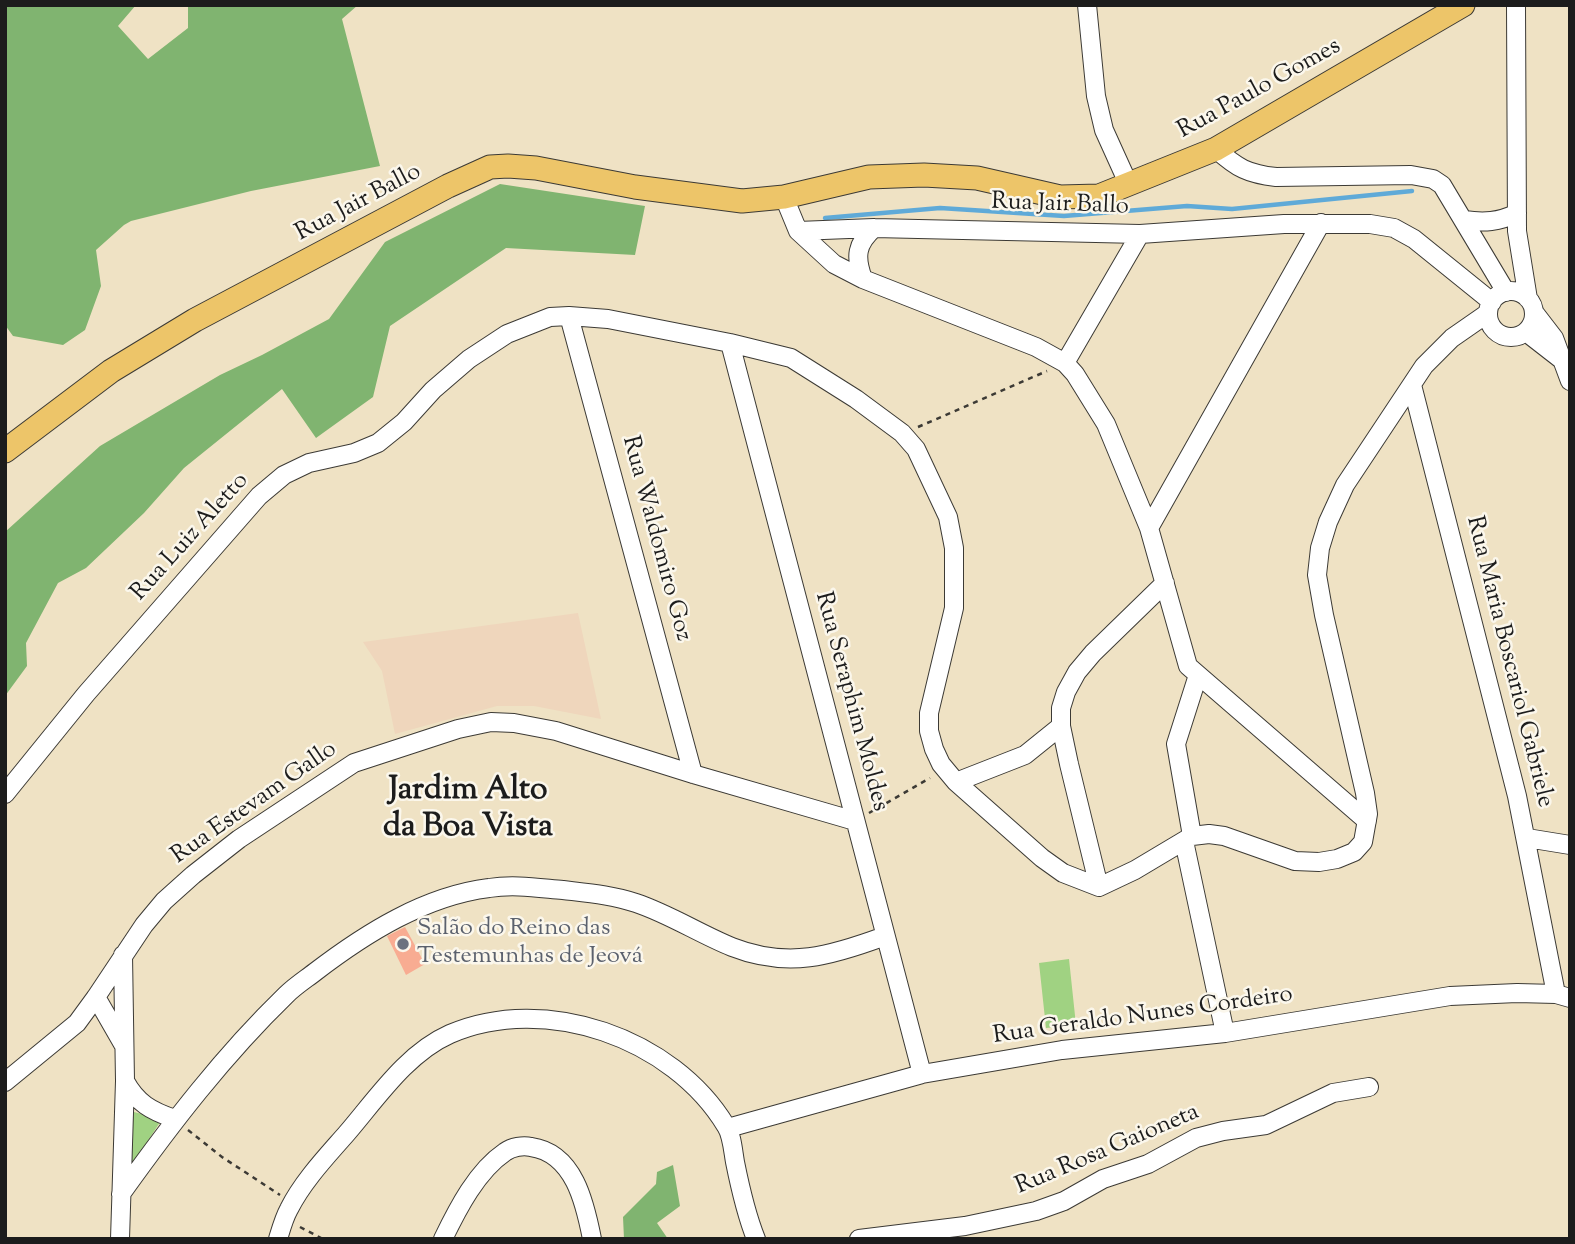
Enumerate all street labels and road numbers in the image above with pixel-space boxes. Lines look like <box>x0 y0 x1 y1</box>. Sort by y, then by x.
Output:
street label: Rua Paulo Gomes <box>1173 33 1347 147</box>
street label: Rua Jair Ballo <box>291 159 427 249</box>
street label: Rua Jair Ballo <box>991 189 1129 223</box>
street label: Rua Waldomiro Goz <box>614 433 696 645</box>
street label: Rua Luiz Aletto <box>126 468 256 608</box>
street label: Rua Maria Boscariol Gabriele <box>1458 513 1558 811</box>
street label: Rua Seraphim Moldes <box>807 589 893 815</box>
street label: Rua Estevam Gallo <box>167 736 343 872</box>
street label: Rua Geraldo Nunes Cordeiro <box>991 982 1295 1052</box>
street label: Rua Rosa Gaioneta <box>1012 1099 1204 1203</box>

